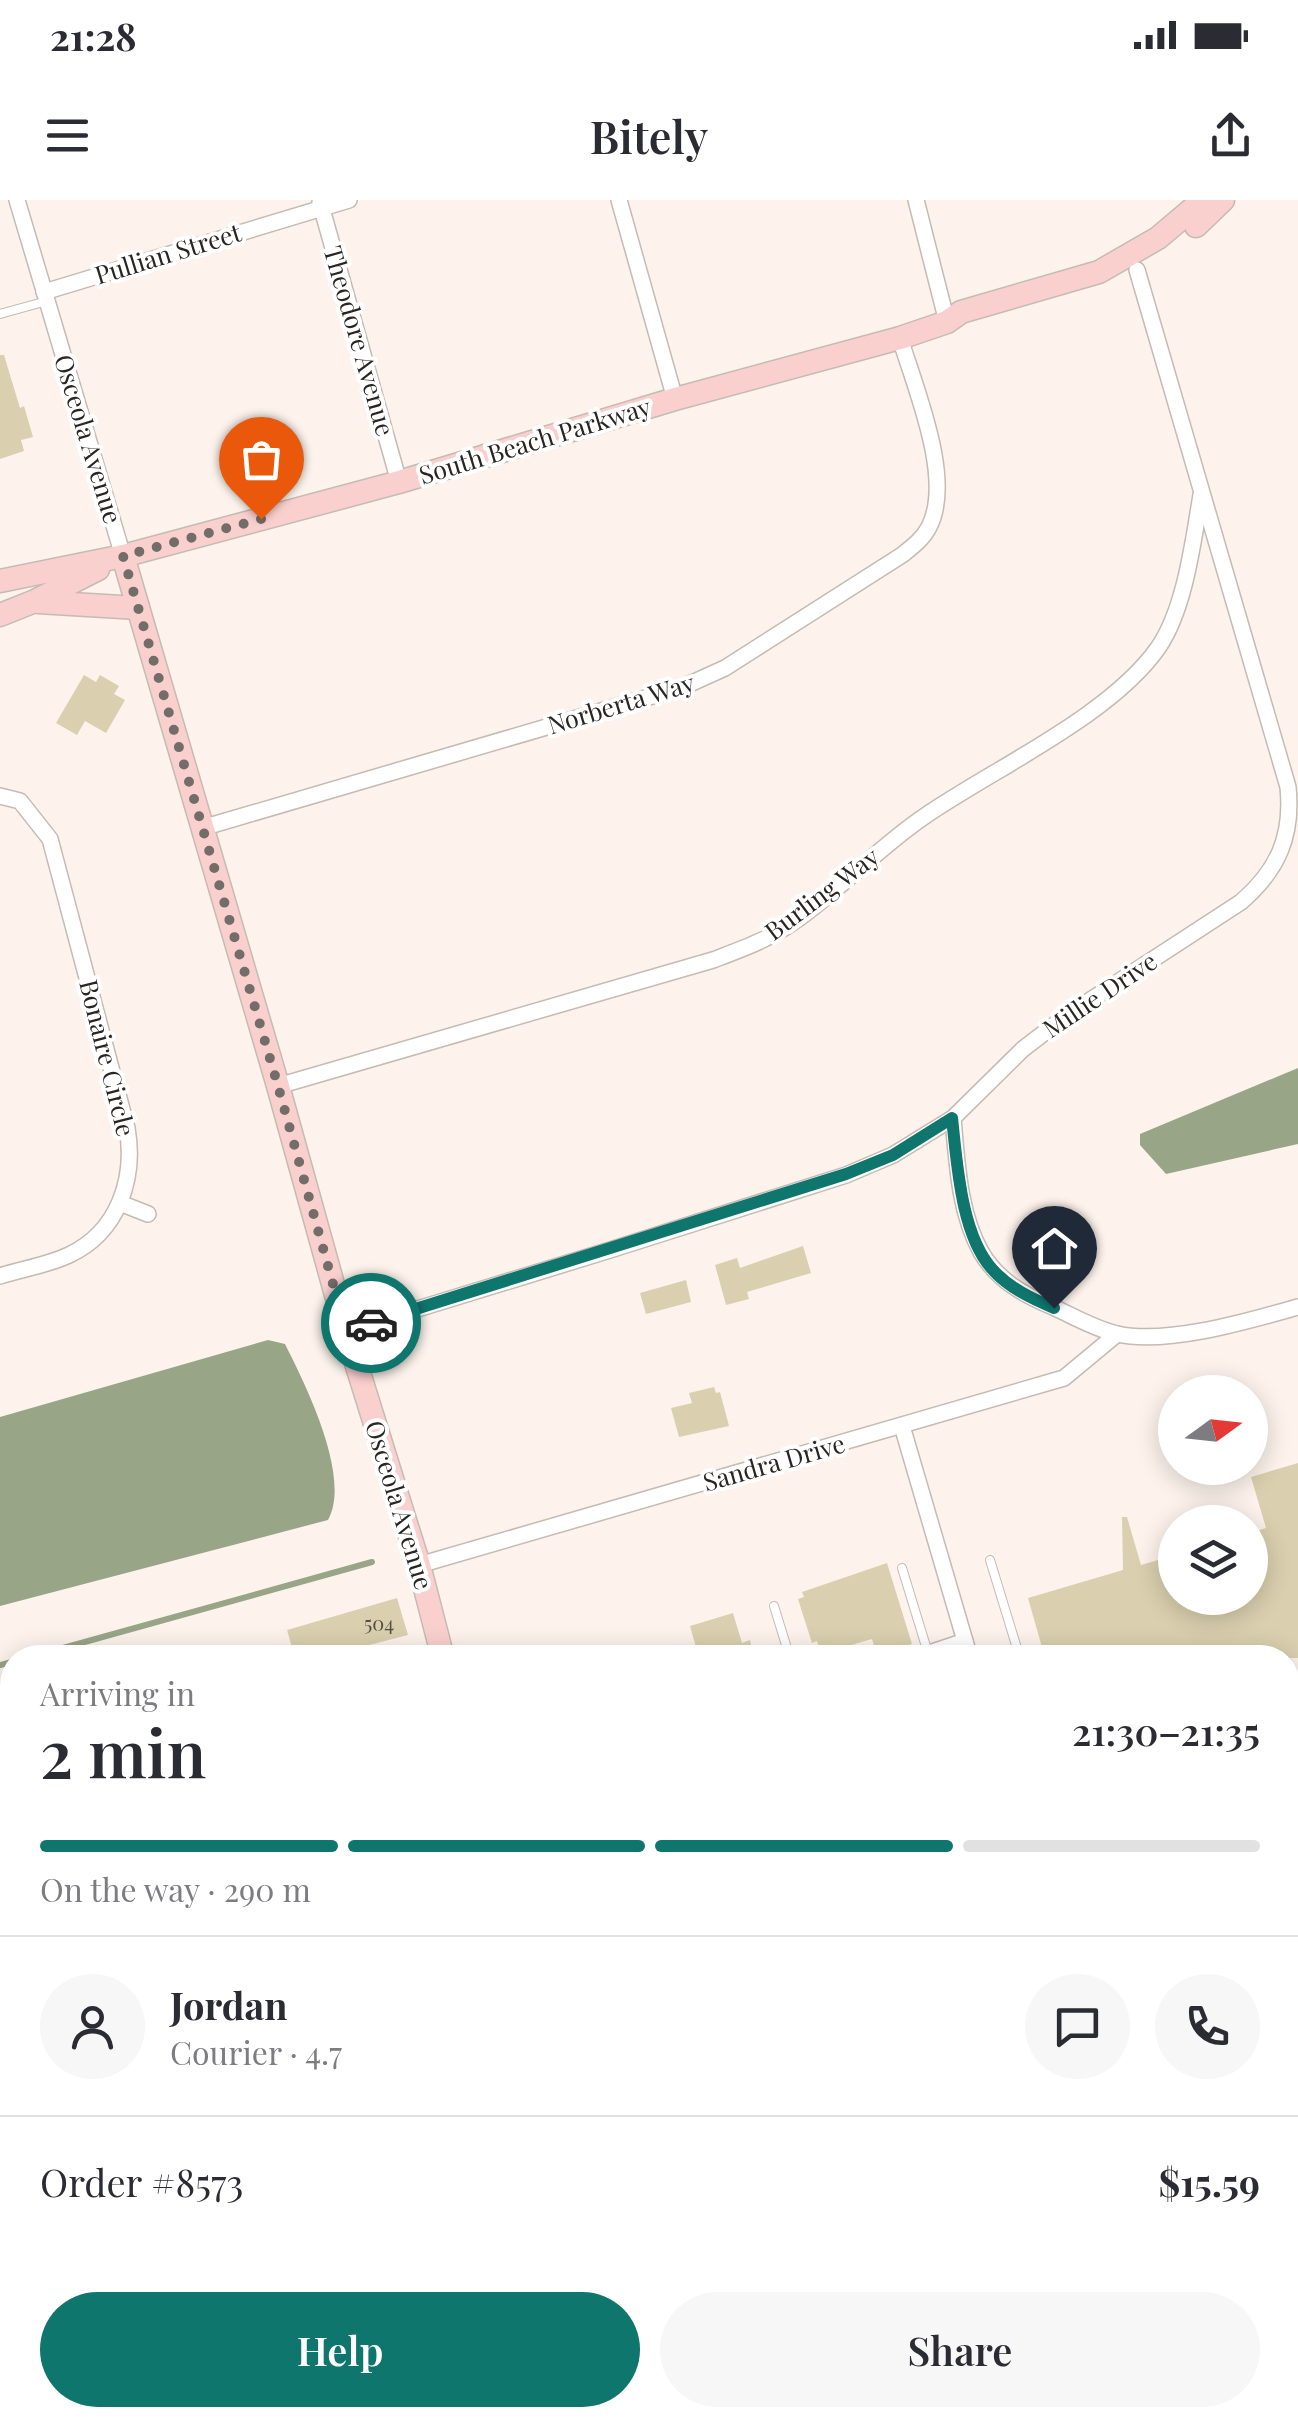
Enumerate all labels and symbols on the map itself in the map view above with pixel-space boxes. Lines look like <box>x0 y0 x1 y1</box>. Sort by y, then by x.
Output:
street label: Pullian Street <box>90 214 246 290</box>
street label: Theodore Avenue <box>318 242 403 439</box>
street label: Osceola Avenue <box>48 350 131 527</box>
street label: South Beach Parkway <box>415 389 655 491</box>
pin <box>219 417 304 520</box>
street label: Norberta Way <box>543 664 698 741</box>
street label: Burling Way <box>757 839 885 947</box>
street label: Millie Drive <box>1036 944 1163 1044</box>
street label: Bonaire Circle <box>73 976 144 1139</box>
pin <box>1012 1206 1097 1309</box>
courier <box>321 1273 421 1373</box>
north arrow <box>1158 1375 1268 1485</box>
street label: Osceola Avenue <box>359 1416 442 1593</box>
street label: Sandra Drive <box>699 1426 848 1498</box>
house number: 504 <box>364 1609 394 1636</box>

